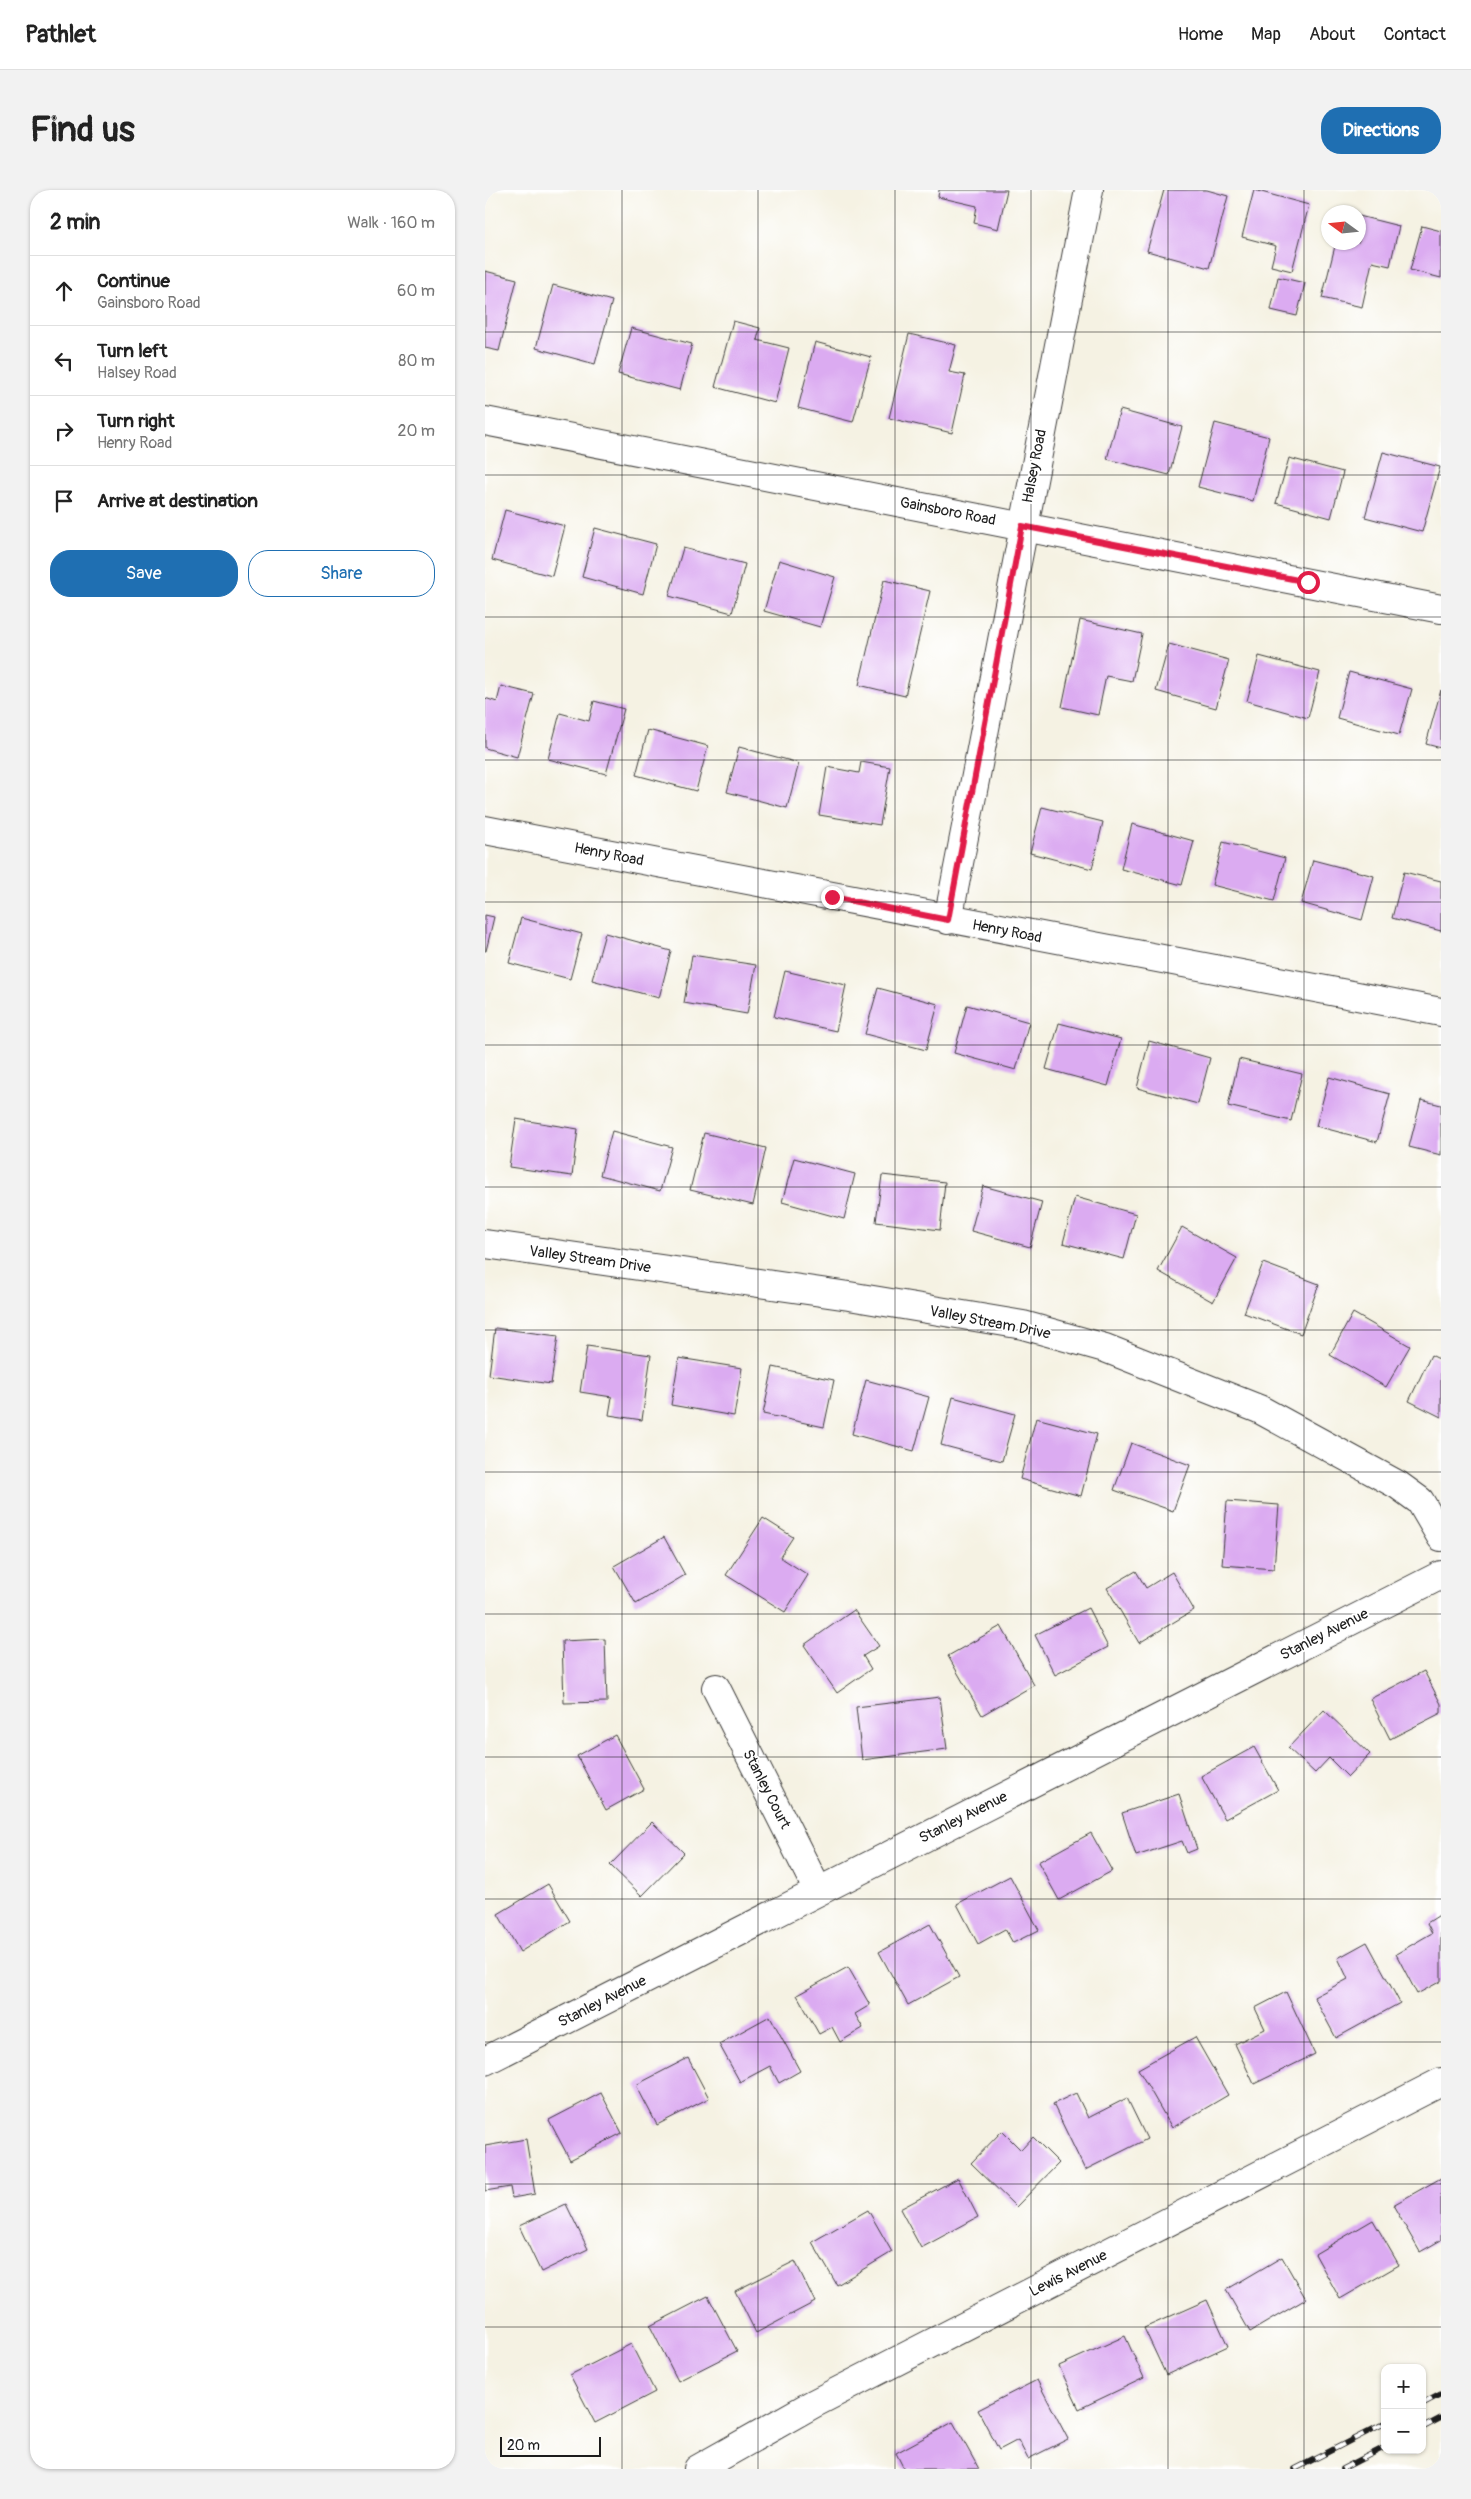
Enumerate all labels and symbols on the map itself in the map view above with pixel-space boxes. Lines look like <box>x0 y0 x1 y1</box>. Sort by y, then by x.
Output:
north arrow <box>1321 205 1366 250</box>
street label: Halsey Road <box>1018 428 1051 505</box>
street label: Gainsboro Road <box>898 493 997 530</box>
route start <box>1297 571 1320 594</box>
street label: Henry Road <box>572 838 645 871</box>
route end <box>821 886 844 909</box>
street label: Henry Road <box>970 915 1043 948</box>
street label: Valley Stream Drive <box>528 1242 653 1278</box>
street label: Valley Stream Drive <box>928 1301 1053 1344</box>
street label: Stanley Avenue <box>1277 1604 1372 1665</box>
street label: Stanley Court <box>738 1746 795 1833</box>
street label: Stanley Avenue <box>916 1787 1011 1848</box>
street label: Stanley Avenue <box>555 1971 650 2032</box>
street label: Lewis Avenue <box>1026 2245 1111 2301</box>
scale bar <box>500 2434 601 2457</box>

